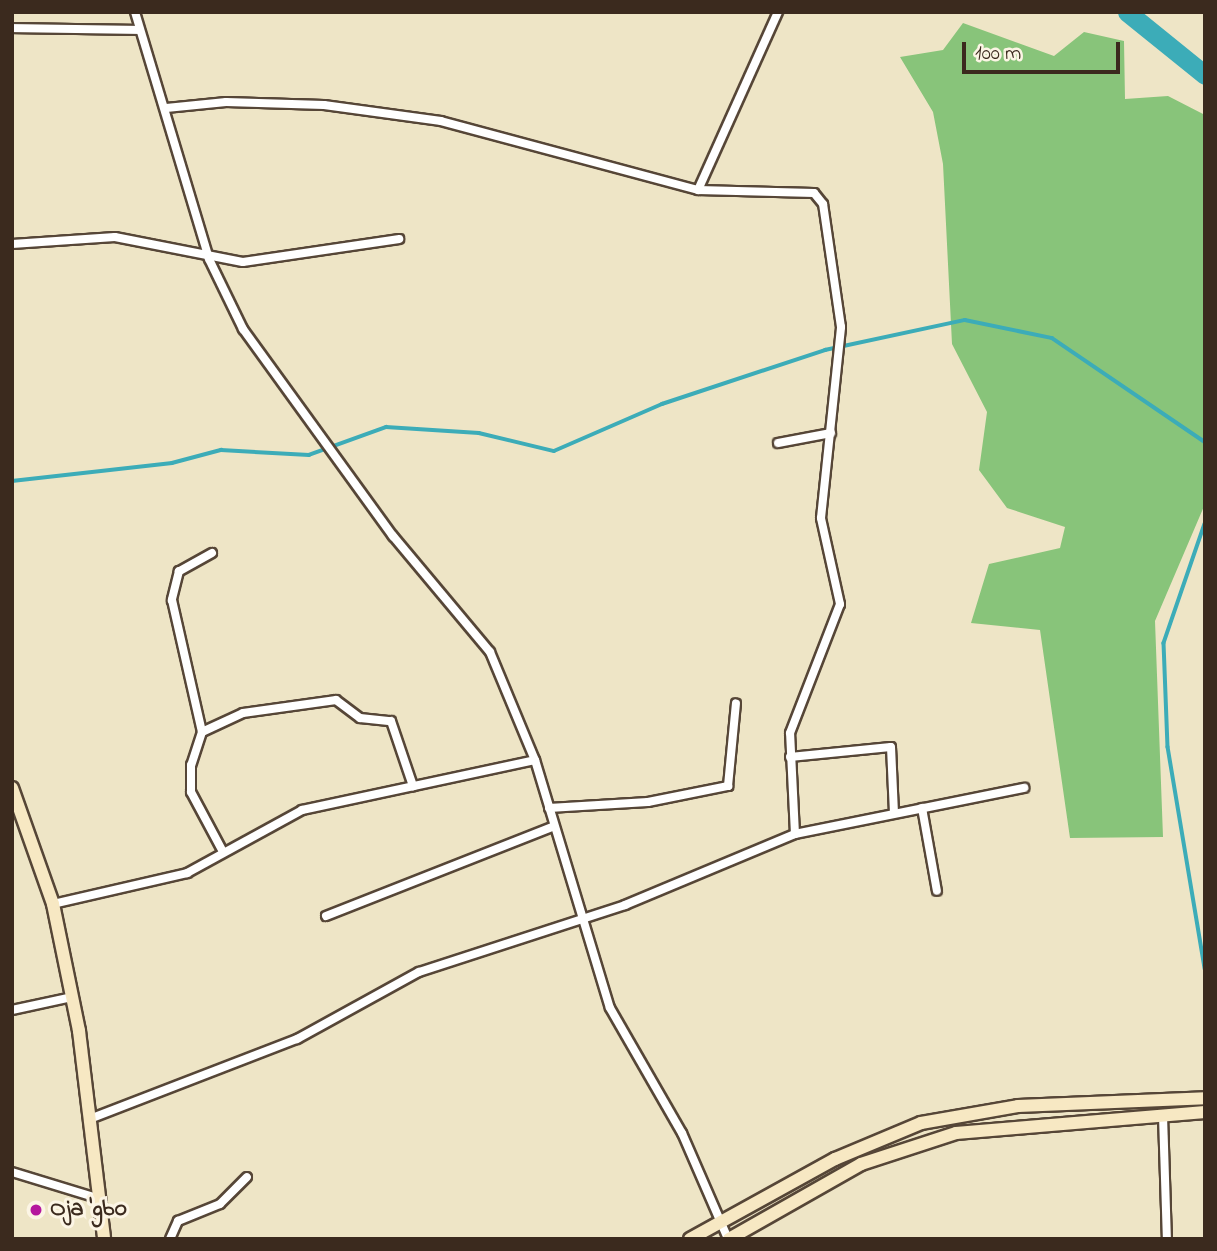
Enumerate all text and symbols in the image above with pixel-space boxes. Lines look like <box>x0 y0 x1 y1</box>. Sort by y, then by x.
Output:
scale bar <box>965 28 1122 72</box>
text: 100 m <box>975 39 1021 69</box>
place label: Oja 'gbo <box>50 1196 127 1224</box>
marker: Oja 'gbo <box>28 1202 44 1218</box>

